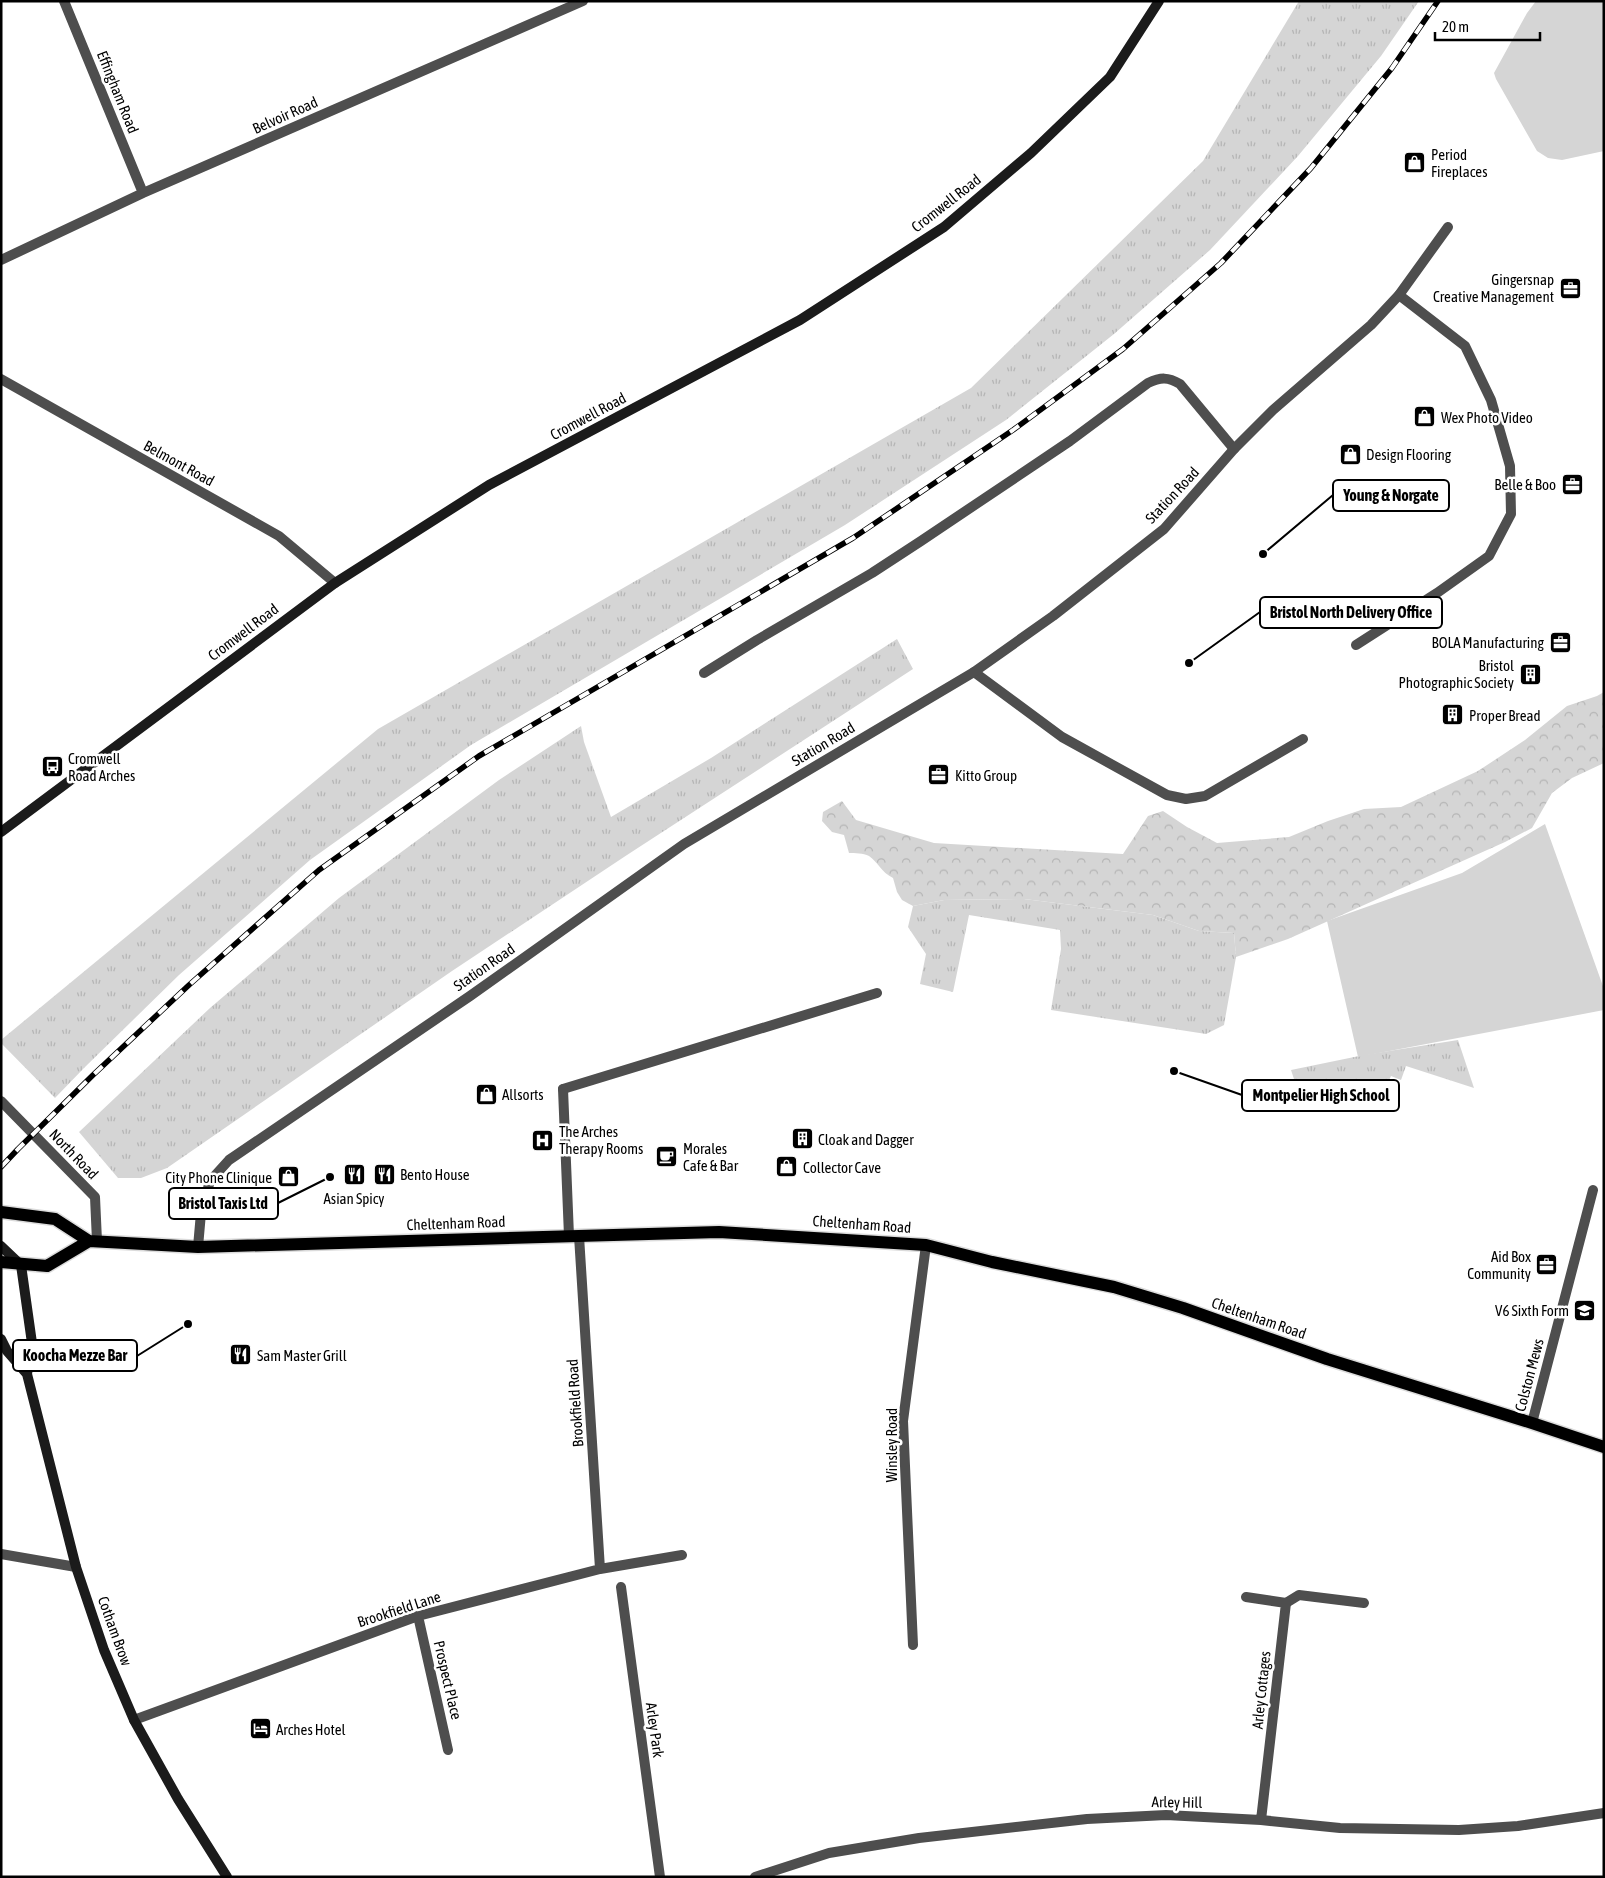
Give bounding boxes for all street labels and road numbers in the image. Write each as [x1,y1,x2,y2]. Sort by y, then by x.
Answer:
street label: Effingham Road [94,48,142,136]
street label: Belvoir Road [250,93,320,137]
street label: Cromwell Road [908,171,984,235]
street label: Cromwell Road [547,389,629,443]
street label: Belmont Road [141,437,217,489]
street label: Station Road [1142,463,1202,527]
street label: Cromwell Road [205,600,281,664]
street label: Station Road [788,719,858,769]
street label: Station Road [450,940,518,994]
street label: North Road [46,1126,102,1182]
street label: Cheltenham Road [812,1212,912,1236]
street label: Cheltenham Road [406,1213,506,1233]
street label: Cheltenham Road [1210,1294,1308,1342]
street label: Colston Mews [1511,1337,1547,1413]
street label: Brookfield Road [563,1358,587,1448]
street label: Winsley Road [883,1408,900,1482]
street label: Brookfield Lane [355,1587,443,1630]
street label: Cotham Brow [95,1594,135,1668]
street label: Prospect Place [431,1639,465,1721]
street label: Arley Cottages [1248,1650,1274,1730]
street label: Arley Park [643,1701,667,1759]
street label: Arley Hill [1152,1793,1202,1811]

